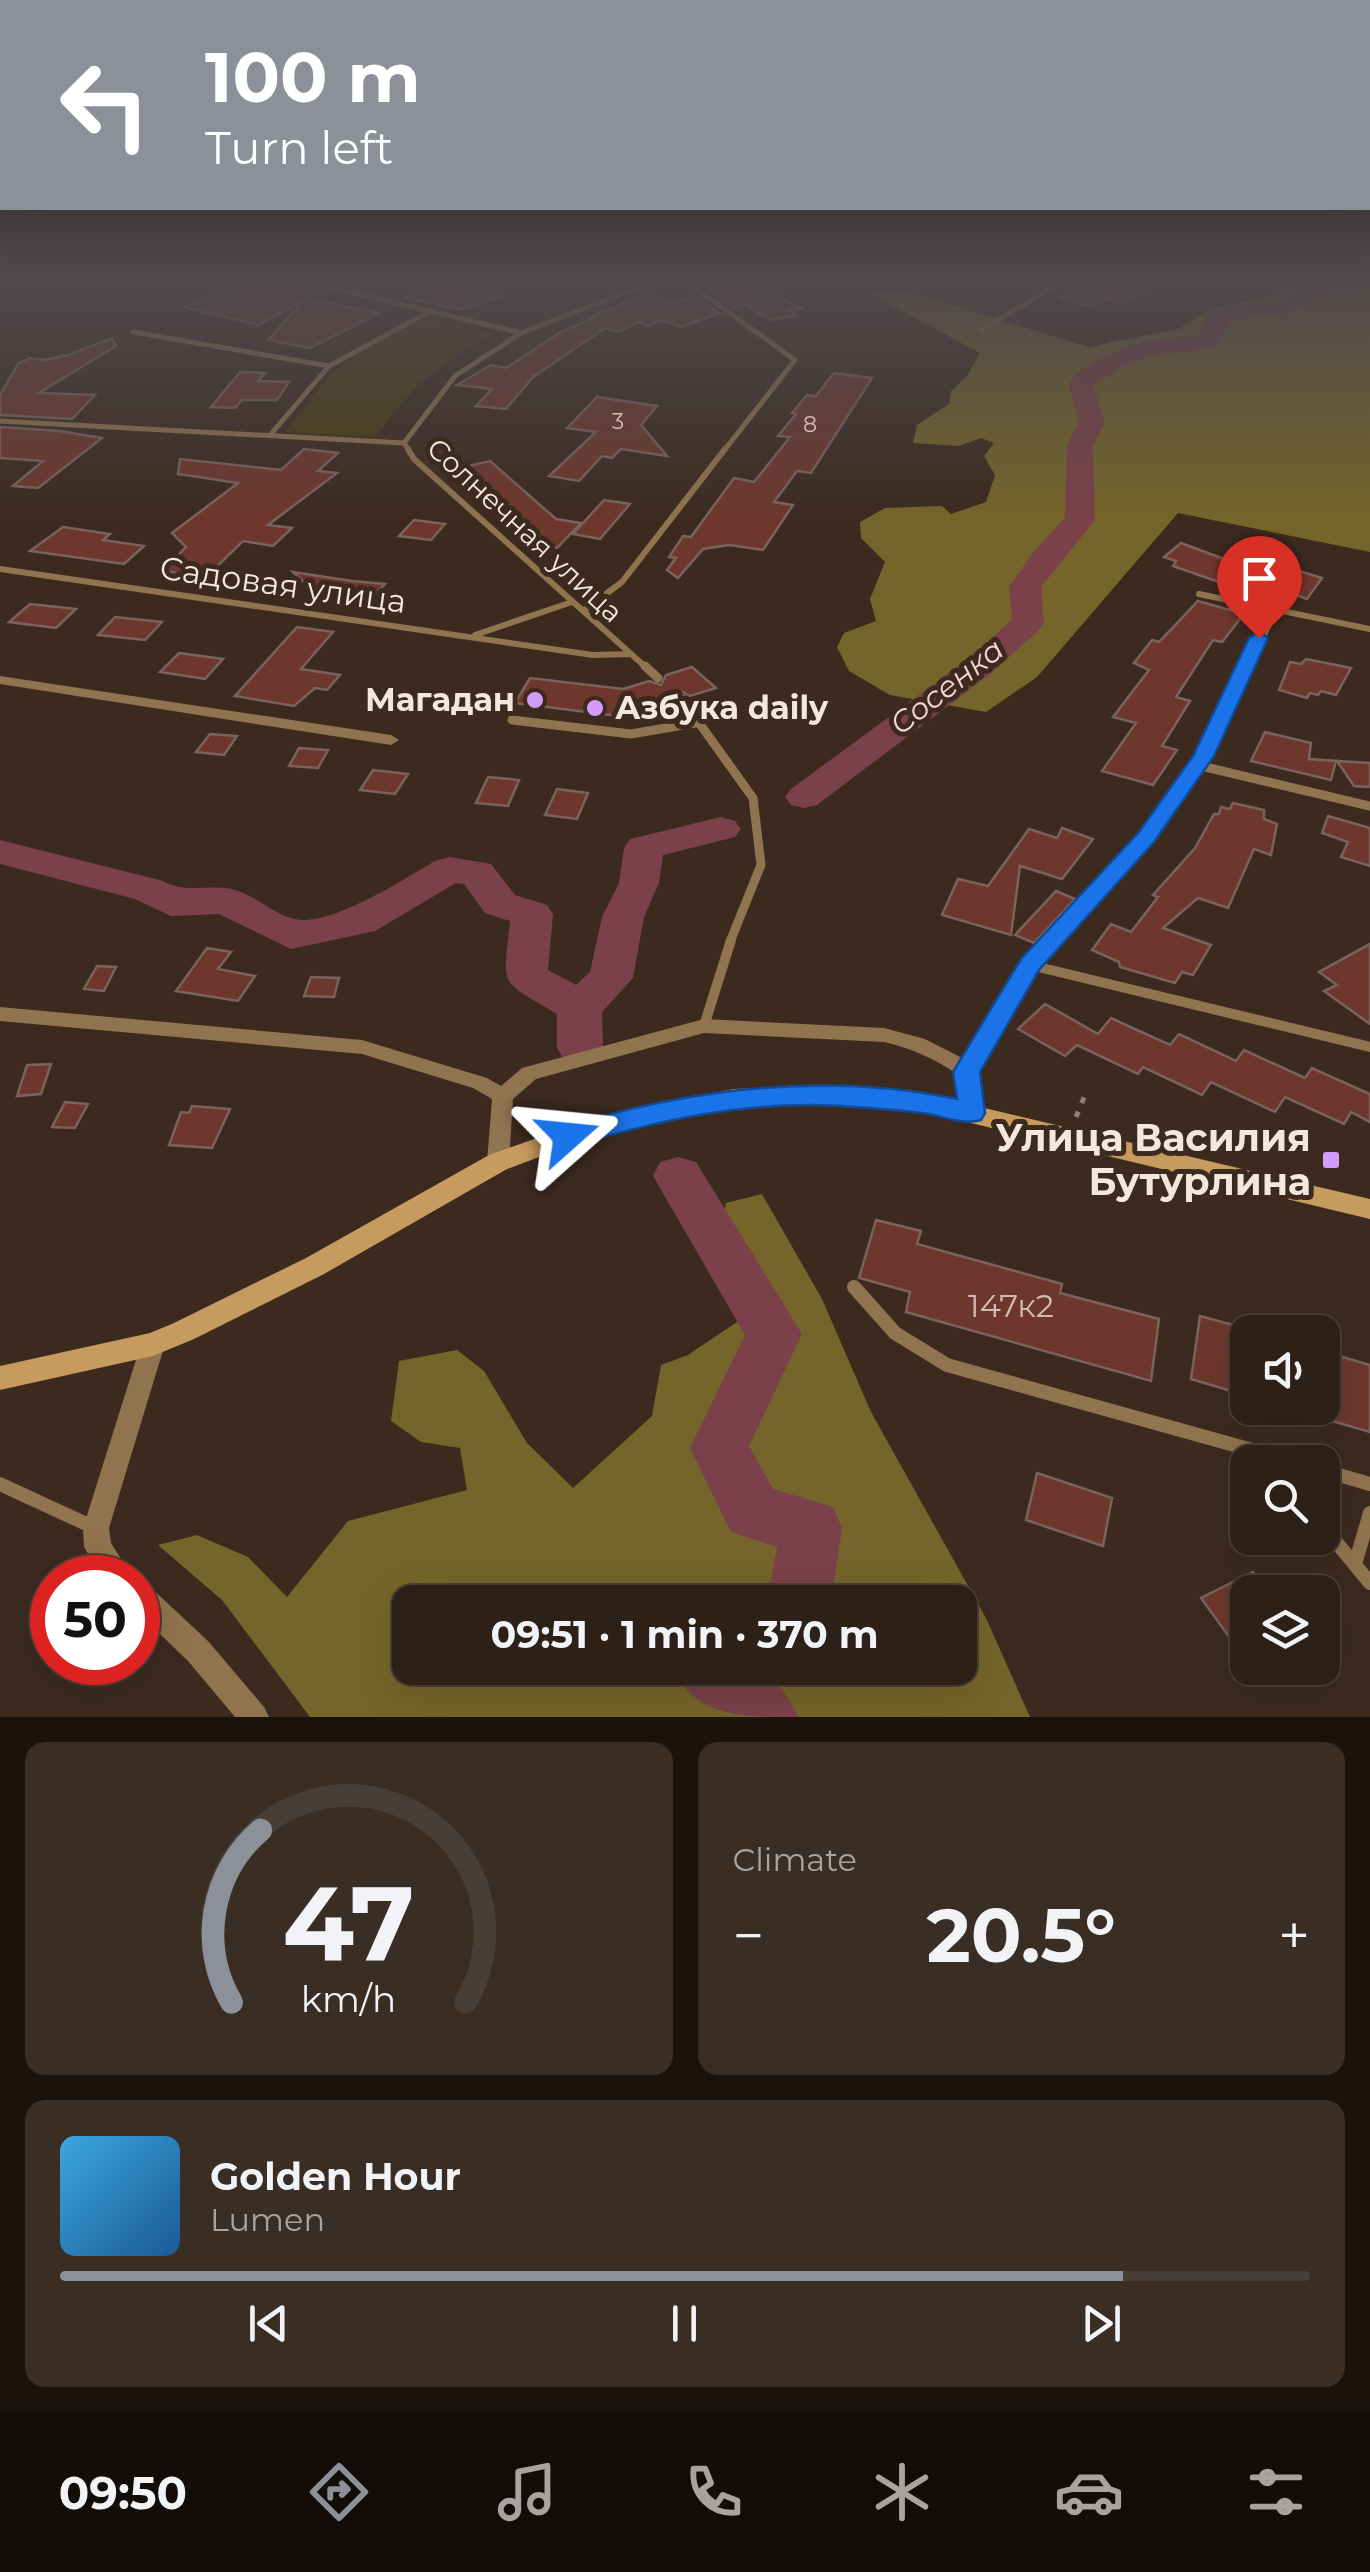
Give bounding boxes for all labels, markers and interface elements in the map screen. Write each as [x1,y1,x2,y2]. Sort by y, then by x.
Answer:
text: 100 m [205,34,421,120]
icon: left [40,40,170,170]
text: Turn left [205,120,393,175]
house number: 3 [612,408,624,435]
house number: 8 [803,411,817,438]
street label: Солнечная улица [420,431,630,629]
pin [1217,536,1302,639]
street label: Садовая улица [157,548,409,621]
icon: arrive [1232,551,1287,606]
water label: Сосенка [882,631,1011,742]
place label: Магадан [365,680,515,719]
place label: Азбука daily [615,688,829,727]
marker: Магадан [524,689,546,711]
marker: Азбука daily [584,697,606,719]
position arrow [516,1084,620,1188]
place label: Улица Василия Бутурлина [995,1114,1311,1205]
marker: Улица Василия Бутурлина [1320,1149,1342,1171]
house number: 147к2 [968,1286,1054,1325]
map controls [1230,1315,1340,1685]
button: sound [1230,1315,1340,1425]
button: search [1230,1445,1340,1555]
speed limit sign: 50 [30,1555,160,1685]
button: layers [1230,1575,1340,1685]
text: 09:51 · 1 min · 370 m [490,1611,879,1658]
text: Climate [733,1840,857,1879]
text: 47 [283,1859,415,1986]
text: 20.5° [927,1889,1116,1981]
text: − [733,1902,764,1969]
text: + [1278,1902,1310,1969]
text: km/h [301,1977,396,2021]
text: Golden Hour [210,2153,461,2200]
text: Lumen [210,2200,325,2239]
icon: previous [241,2296,296,2351]
icon: pause [657,2296,712,2351]
icon: next [1074,2296,1129,2351]
icon: directions [304,2457,374,2527]
icon: music [492,2457,562,2527]
icon: phone [679,2457,749,2527]
icon: climate [867,2457,937,2527]
icon: car [1054,2457,1124,2527]
icon: filters [1241,2457,1311,2527]
text: 09:50 [59,2465,187,2520]

